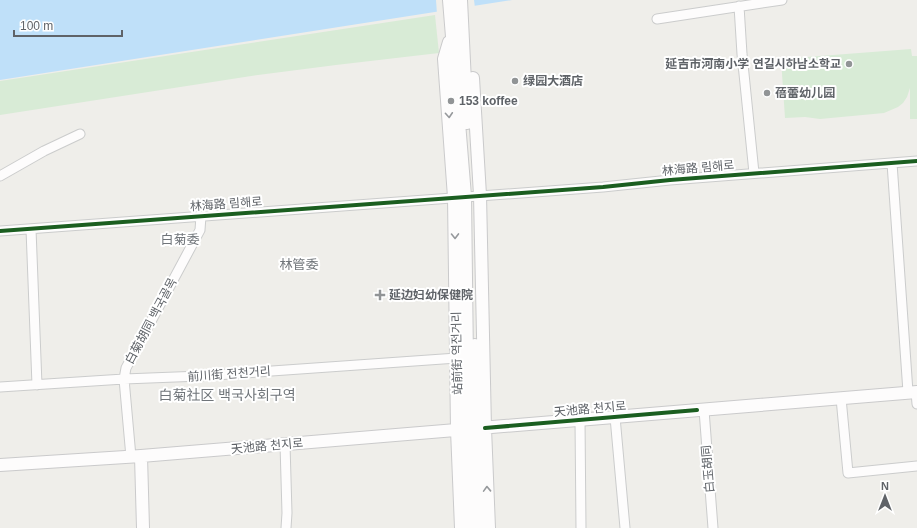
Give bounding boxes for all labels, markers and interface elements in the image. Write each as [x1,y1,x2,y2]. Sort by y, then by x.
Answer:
scale bar [14,12,122,38]
text: 100 m [20,19,53,33]
place label: 延吉市河南小学 연길시하남소학교 [665,57,841,71]
marker: 延吉市河南小学 연길시하남소학교 [844,59,854,69]
place label: 绿园大酒店 [523,74,583,88]
marker: 绿园大酒店 [510,76,520,86]
place label: 蓓蕾幼儿园 [775,86,835,100]
marker: 蓓蕾幼儿园 [762,88,772,98]
place label: 153 koffee [459,94,518,108]
marker: 153 koffee [446,96,456,106]
one-way arrow [444,112,453,118]
street label: 林海路 림해로 [661,158,735,178]
street label: 林海路 림해로 [189,194,263,214]
district label: 白菊委 [160,232,200,247]
one-way arrow [451,233,459,239]
district label: 林管委 [279,257,319,272]
street label: 白菊胡同 백국골목 [122,276,180,366]
place label: 延边妇幼保健院 [389,288,473,302]
marker: 延边妇幼保健院 [374,289,386,301]
street label: 站前街 역전거리 [449,311,465,395]
street label: 前川街 전천거리 [187,364,271,384]
district label: 白菊社区 백국사회구역 [158,387,296,403]
street label: 天池路 천지로 [553,399,627,419]
street label: 天池路 천지로 [230,436,304,456]
street label: 白玉胡同 [699,444,717,494]
north arrow [865,476,905,516]
text: N [881,480,889,492]
one-way arrow [483,486,492,492]

